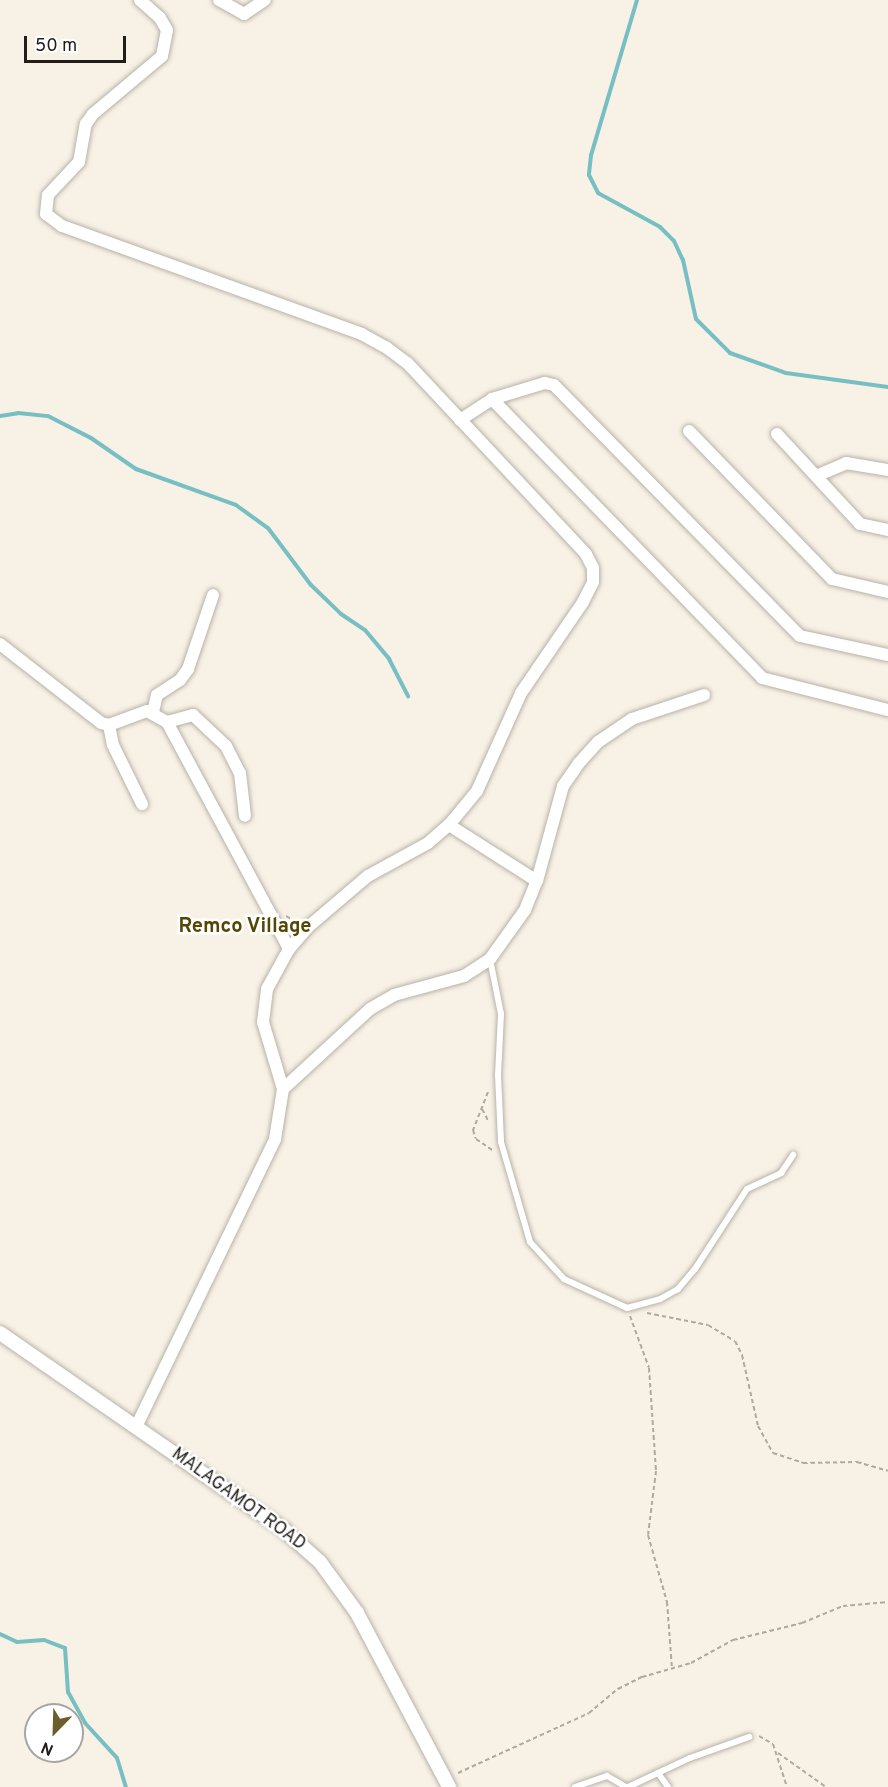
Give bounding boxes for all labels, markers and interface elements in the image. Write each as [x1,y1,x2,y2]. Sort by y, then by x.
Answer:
scale bar [27,24,129,62]
text: 50 m [35,35,77,58]
district label: Remco Village [178,915,312,939]
street label: MALAGAMOT ROAD [166,1444,310,1556]
north arrow [24,1703,84,1763]
text: N [39,1736,57,1759]

